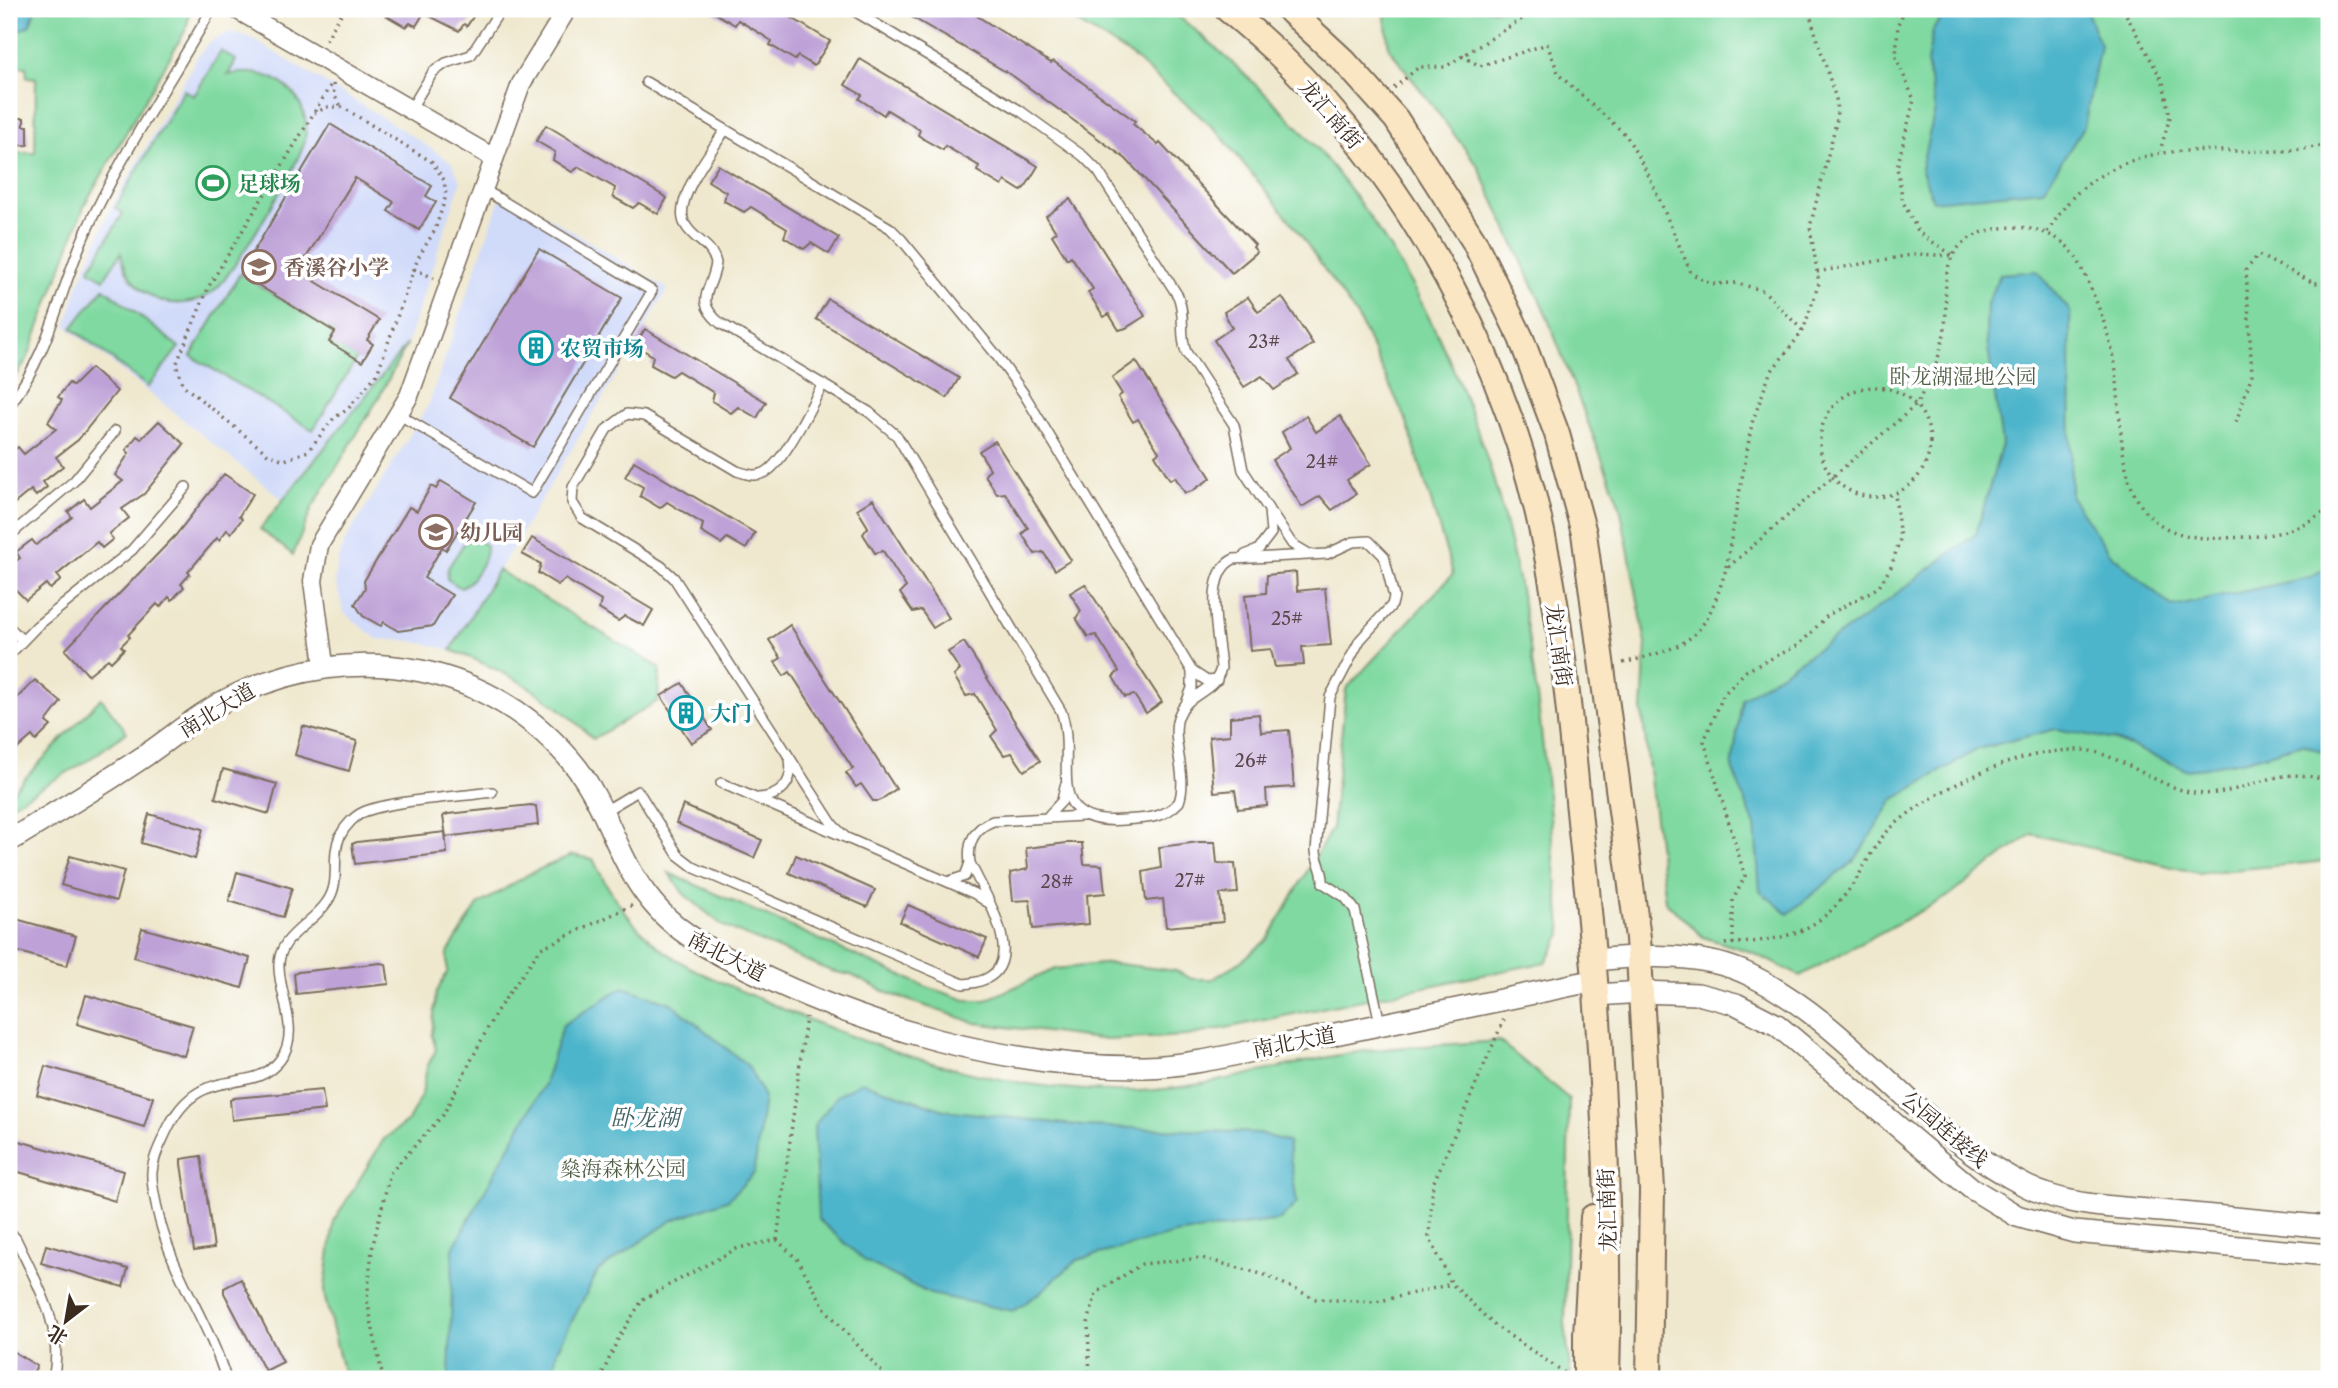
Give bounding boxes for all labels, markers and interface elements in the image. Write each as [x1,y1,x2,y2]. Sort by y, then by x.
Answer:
street label: 龙汇南街 [1294,74,1368,154]
sports icon: 足球场 [194,164,232,202]
place label: 足球场 [238,171,301,196]
school or university icon: 香溪谷小学 [240,248,278,286]
place label: 香溪谷小学 [284,255,389,280]
building icon: 农贸市场 [517,329,555,367]
house number: 23# [1248,331,1280,353]
place label: 农贸市场 [560,336,644,361]
park label: 卧龙湖湿地公园 [1890,364,2037,389]
house number: 24# [1306,451,1338,473]
school or university icon: 幼儿园 [417,513,455,551]
place label: 幼儿园 [460,520,523,545]
street label: 龙汇南街 [1541,602,1577,688]
house number: 25# [1271,608,1303,630]
street label: 南北大道 [175,678,259,742]
building icon: 大门 [667,694,705,732]
place label: 大门 [710,701,752,726]
house number: 26# [1235,750,1267,772]
house number: 27# [1174,870,1206,892]
house number: 28# [1040,871,1074,893]
street label: 南北大道 [684,926,770,986]
street label: 南北大道 [1250,1022,1338,1062]
street label: 公园连接线 [1897,1086,1993,1172]
water label: 卧龙湖 [611,1104,684,1132]
park label: 燊海森林公园 [560,1156,686,1181]
street label: 龙汇南街 [1593,1168,1621,1252]
north arrow [32,1286,102,1356]
text: 北 [43,1320,72,1350]

